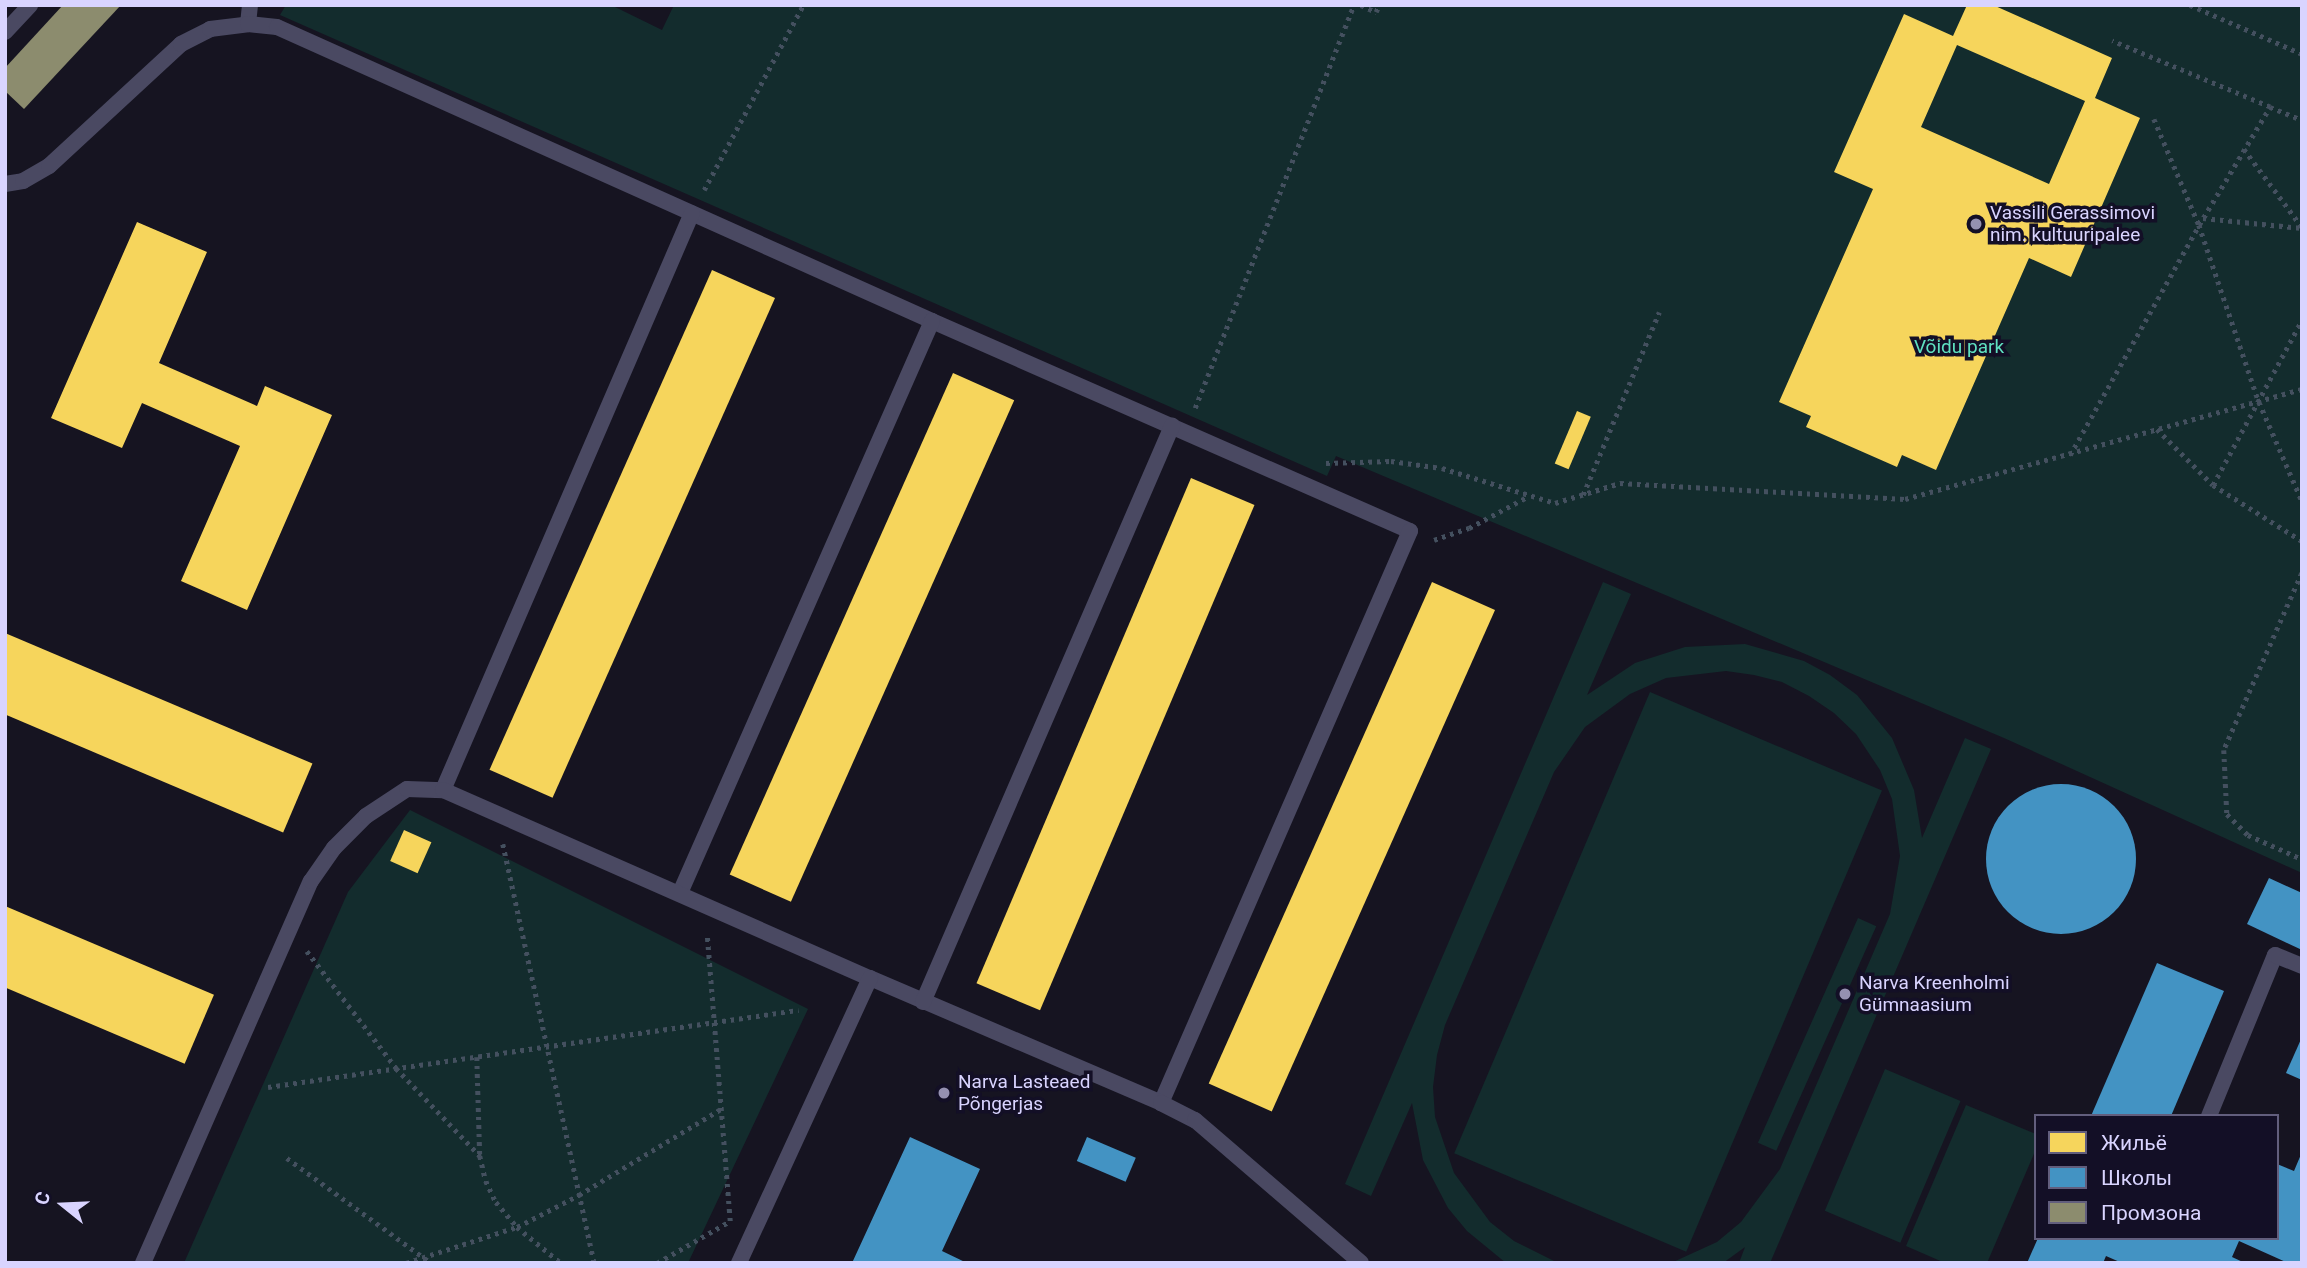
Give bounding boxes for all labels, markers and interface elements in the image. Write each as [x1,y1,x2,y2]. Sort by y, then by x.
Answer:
place label: Vassili Gerassimovi nim. kultuuripalee [1990,202,2155,246]
marker: Vassili Gerassimovi nim. kultuuripalee [1968,216,1984,232]
park label: Võidu park [1914,336,2004,358]
place label: Narva Kreenholmi Gümnaasium [1859,972,2010,1016]
marker: Narva Kreenholmi Gümnaasium [1837,986,1853,1002]
place label: Narva Lasteaed Põngerjas [958,1071,1090,1115]
marker: Narva Lasteaed Põngerjas [936,1085,952,1101]
legend [2034,1114,2279,1240]
text: Жильё [2101,1131,2167,1155]
text: Школы [2101,1166,2172,1190]
north arrow [28,1170,98,1240]
text: С [30,1189,55,1208]
text: Промзона [2101,1201,2202,1225]

